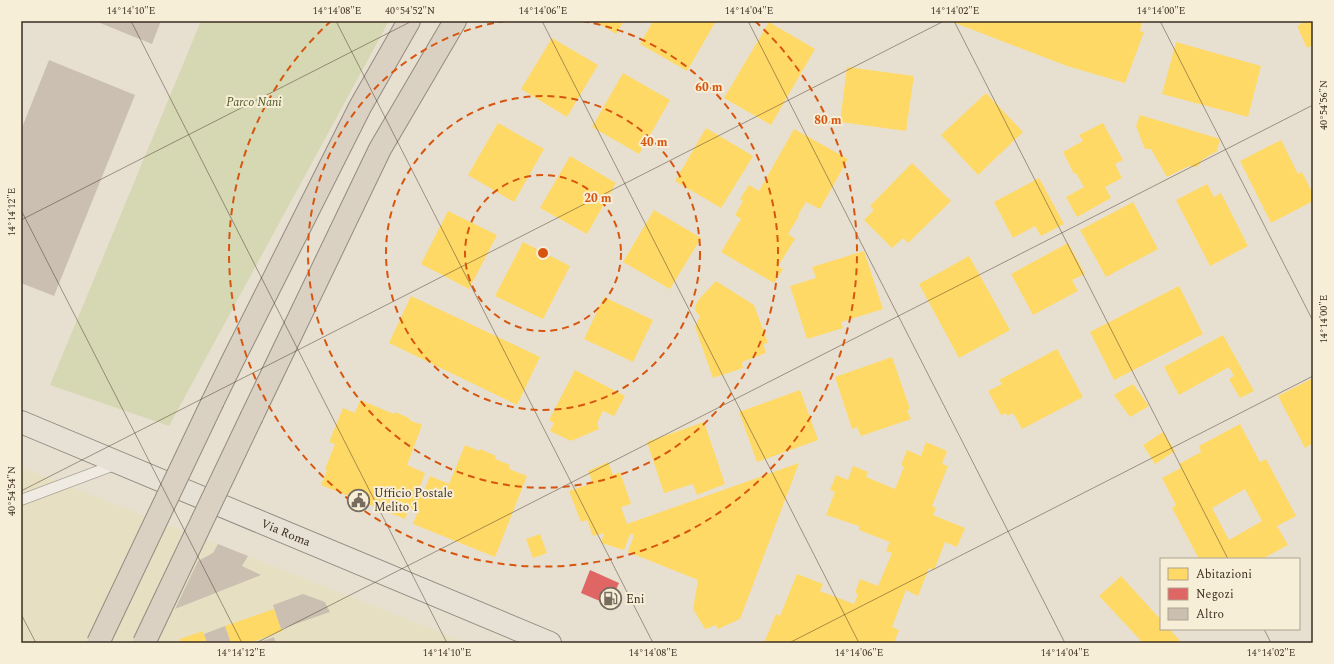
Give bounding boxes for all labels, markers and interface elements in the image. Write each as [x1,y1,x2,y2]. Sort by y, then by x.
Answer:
text: 14°14'10"E [107,3,155,19]
text: 14°14'08"E [313,3,361,19]
text: 40°54'52"N [385,3,435,19]
text: 14°14'06"E [519,3,567,19]
text: 14°14'04"E [725,3,773,19]
text: 14°14'02"E [931,3,979,19]
text: 14°14'00"E [1137,3,1185,19]
text: 60 m [695,78,723,97]
text: 40°54'56"N [1316,80,1332,130]
park label: Parco Nani [226,93,282,112]
text: 80 m [814,111,842,130]
text: 40 m [640,133,668,152]
text: 14°14'12"E [4,188,20,236]
text: 20 m [584,189,612,208]
centre of rings [536,246,550,260]
text: 14°14'00"E [1316,295,1332,343]
text: 40°54'54"N [4,466,20,516]
place label: Ufficio Postale Melito 1 [374,484,453,517]
public building icon: Ufficio Postale Melito 1 [345,487,371,513]
street label: Via Roma [258,514,313,552]
legend [1160,558,1300,630]
text: Abitazioni [1196,565,1252,584]
text: Negozi [1196,585,1234,604]
fuel station icon: Eni [597,586,623,612]
place label: Eni [626,590,645,609]
text: Altro [1196,605,1224,624]
text: 14°14'12"E [217,645,265,661]
text: 14°14'10"E [423,645,471,661]
text: 14°14'08"E [629,645,677,661]
text: 14°14'06"E [835,645,883,661]
text: 14°14'04"E [1041,645,1089,661]
text: 14°14'02"E [1247,645,1295,661]

